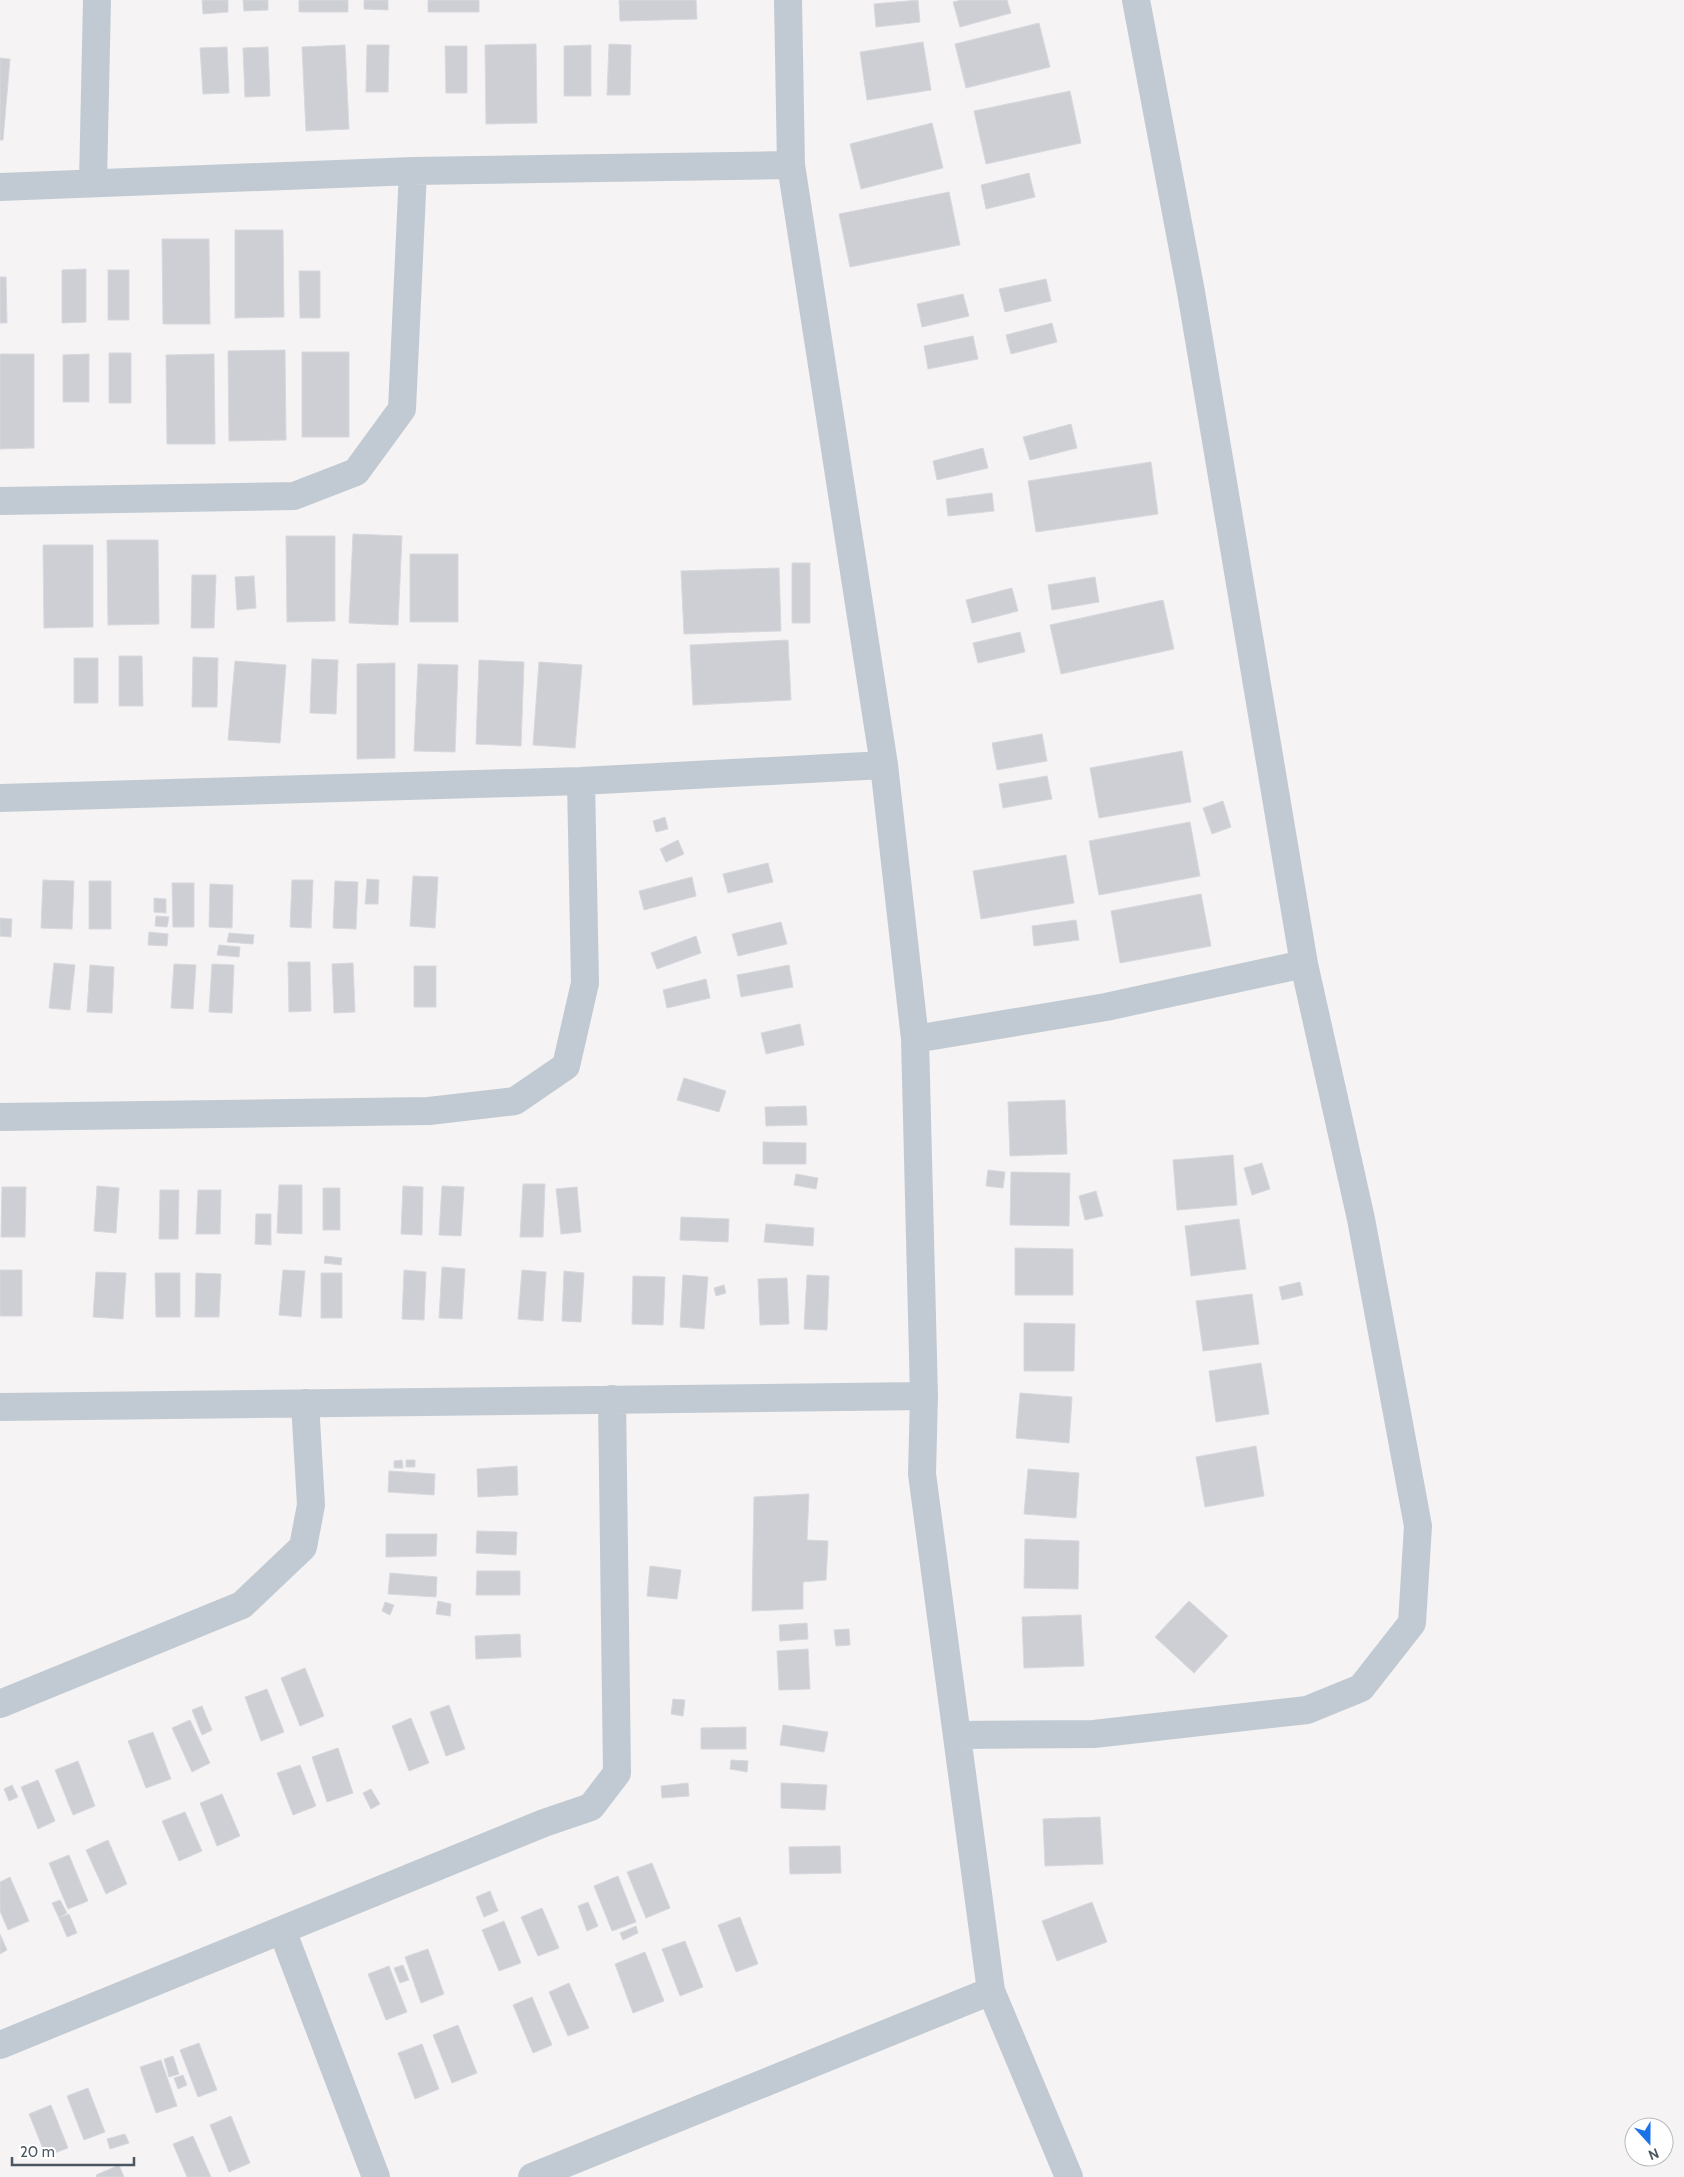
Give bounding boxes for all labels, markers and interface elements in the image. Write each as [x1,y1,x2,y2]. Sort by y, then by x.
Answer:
north arrow [1624,2117,1674,2167]
scale bar [12,2134,135,2166]
text: 20 m [20,2143,55,2161]
text: N [1646,2144,1662,2164]

